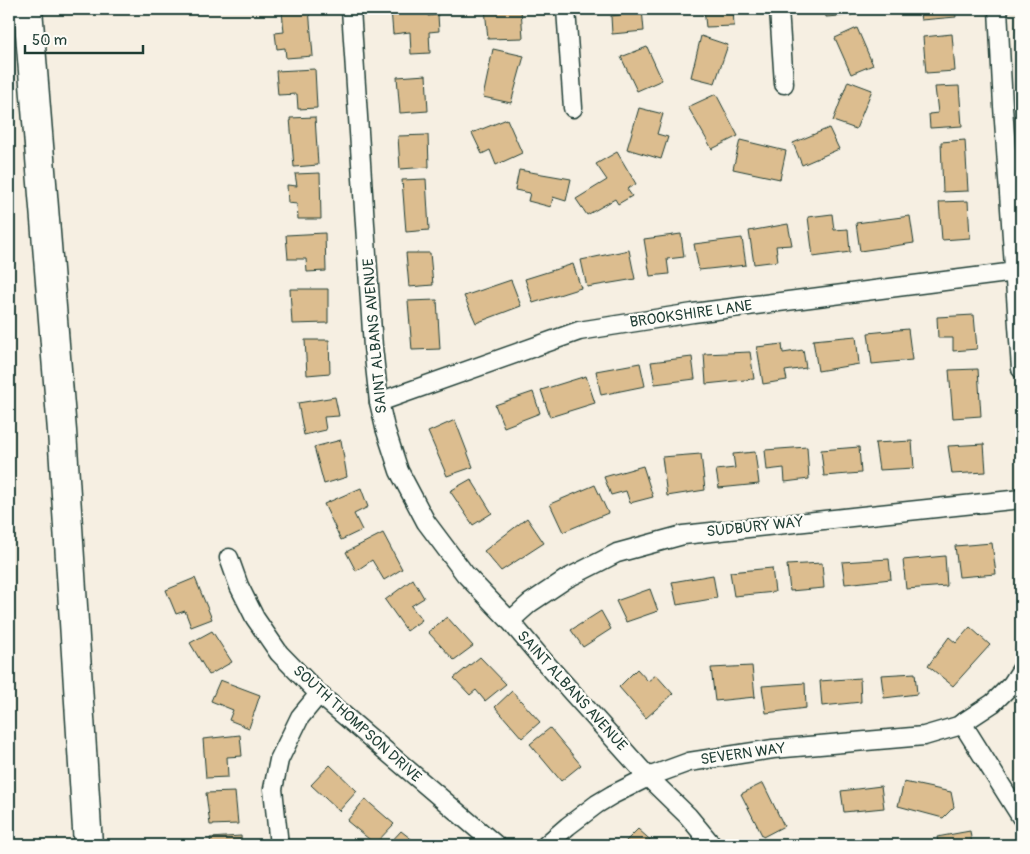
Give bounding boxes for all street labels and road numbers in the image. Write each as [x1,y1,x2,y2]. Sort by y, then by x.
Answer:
street label: SAINT ALBANS AVENUE [359,257,391,414]
street label: BROOKSHIRE LANE [628,296,754,332]
street label: SUDBURY WAY [706,512,805,542]
street label: SAINT ALBANS AVENUE [513,627,631,755]
street label: SOUTH THOMPSON DRIVE [289,661,425,787]
street label: SEVERN WAY [699,739,787,769]

